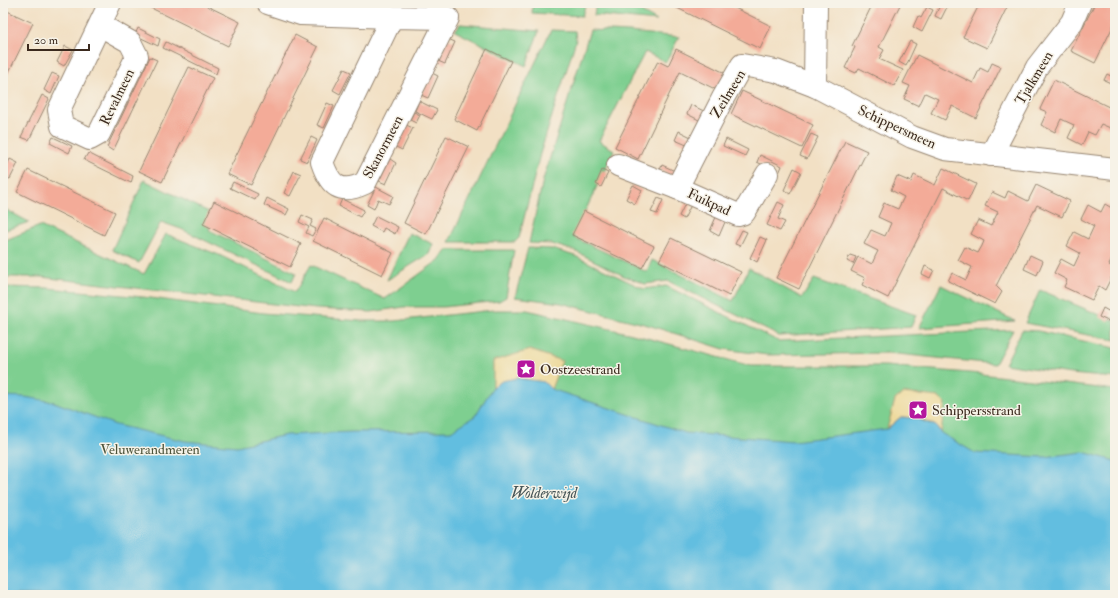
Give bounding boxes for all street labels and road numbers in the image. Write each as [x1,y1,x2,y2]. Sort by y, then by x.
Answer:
street label: Tjalkmeen [1011,48,1057,108]
street label: Revalmeen [96,66,138,128]
street label: Zeilmeen [707,67,749,121]
street label: Schippersmeen [855,102,939,153]
street label: Skanormeen [359,113,407,181]
street label: Fuikpad [684,185,733,220]

